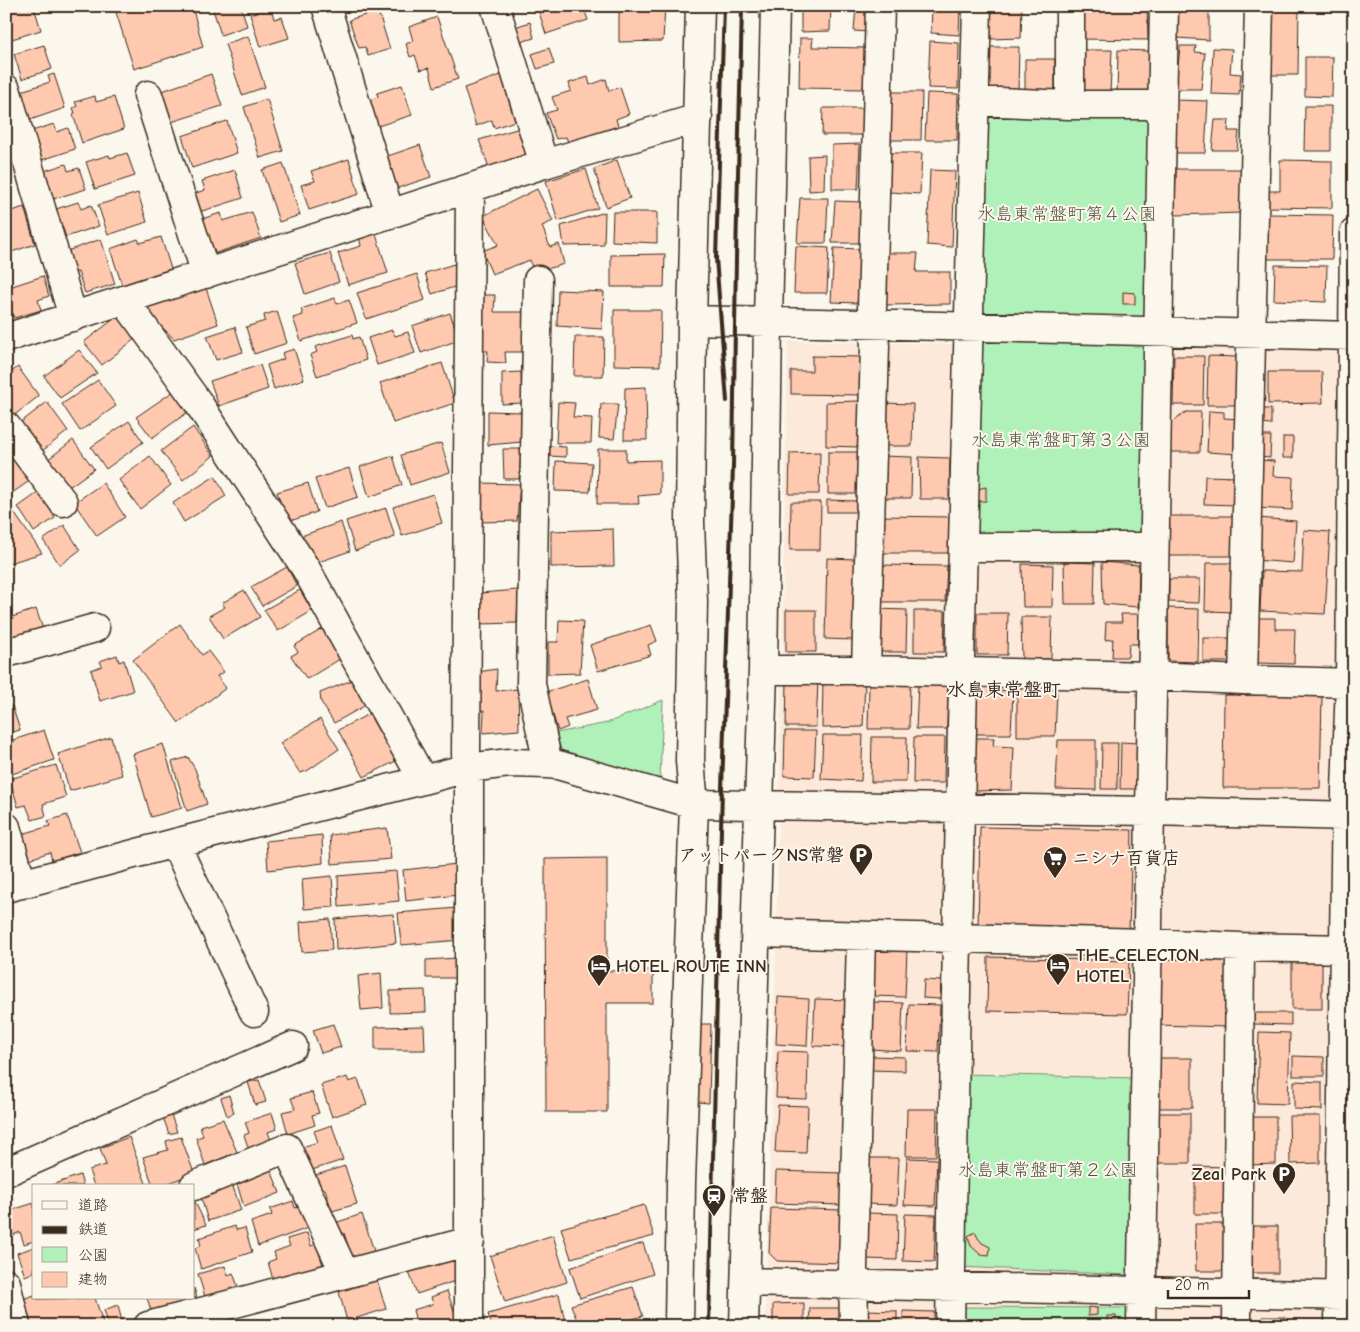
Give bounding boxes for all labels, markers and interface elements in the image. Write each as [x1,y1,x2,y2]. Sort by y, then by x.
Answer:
park label: 水島東常盤町第４公園 [977,204,1157,225]
park label: 水島東常盤町第３公園 [971,430,1151,451]
district label: 水島東常盤町 [947,679,1061,701]
parking icon: アットパークNS常磐 [848,842,874,876]
place label: アットパークNS常磐 [678,845,844,866]
supermarket icon: ニシナ百貨店 [1042,845,1068,879]
place label: ニシナ百貨店 [1072,848,1180,869]
place label: THE CELECTON HOTEL [1076,945,1199,987]
hotel icon: THE CELECTON HOTEL [1045,952,1071,986]
hotel icon: HOTEL ROUTE INN [586,953,612,987]
place label: HOTEL ROUTE INN [616,956,767,977]
park label: 水島東常盤町第２公園 [958,1160,1138,1181]
parking icon: Zeal Park [1271,1161,1297,1195]
place label: Zeal Park [1192,1164,1266,1185]
station icon: 常盤 [701,1183,727,1217]
legend [32,1184,195,1300]
place label: 常盤 [732,1186,768,1207]
text: 道路 [78,1196,108,1214]
text: 鉄道 [78,1220,108,1238]
text: 公園 [78,1246,108,1264]
scale bar [1168,1267,1249,1299]
text: 建物 [78,1270,108,1288]
text: 20 m [1175,1276,1209,1294]

